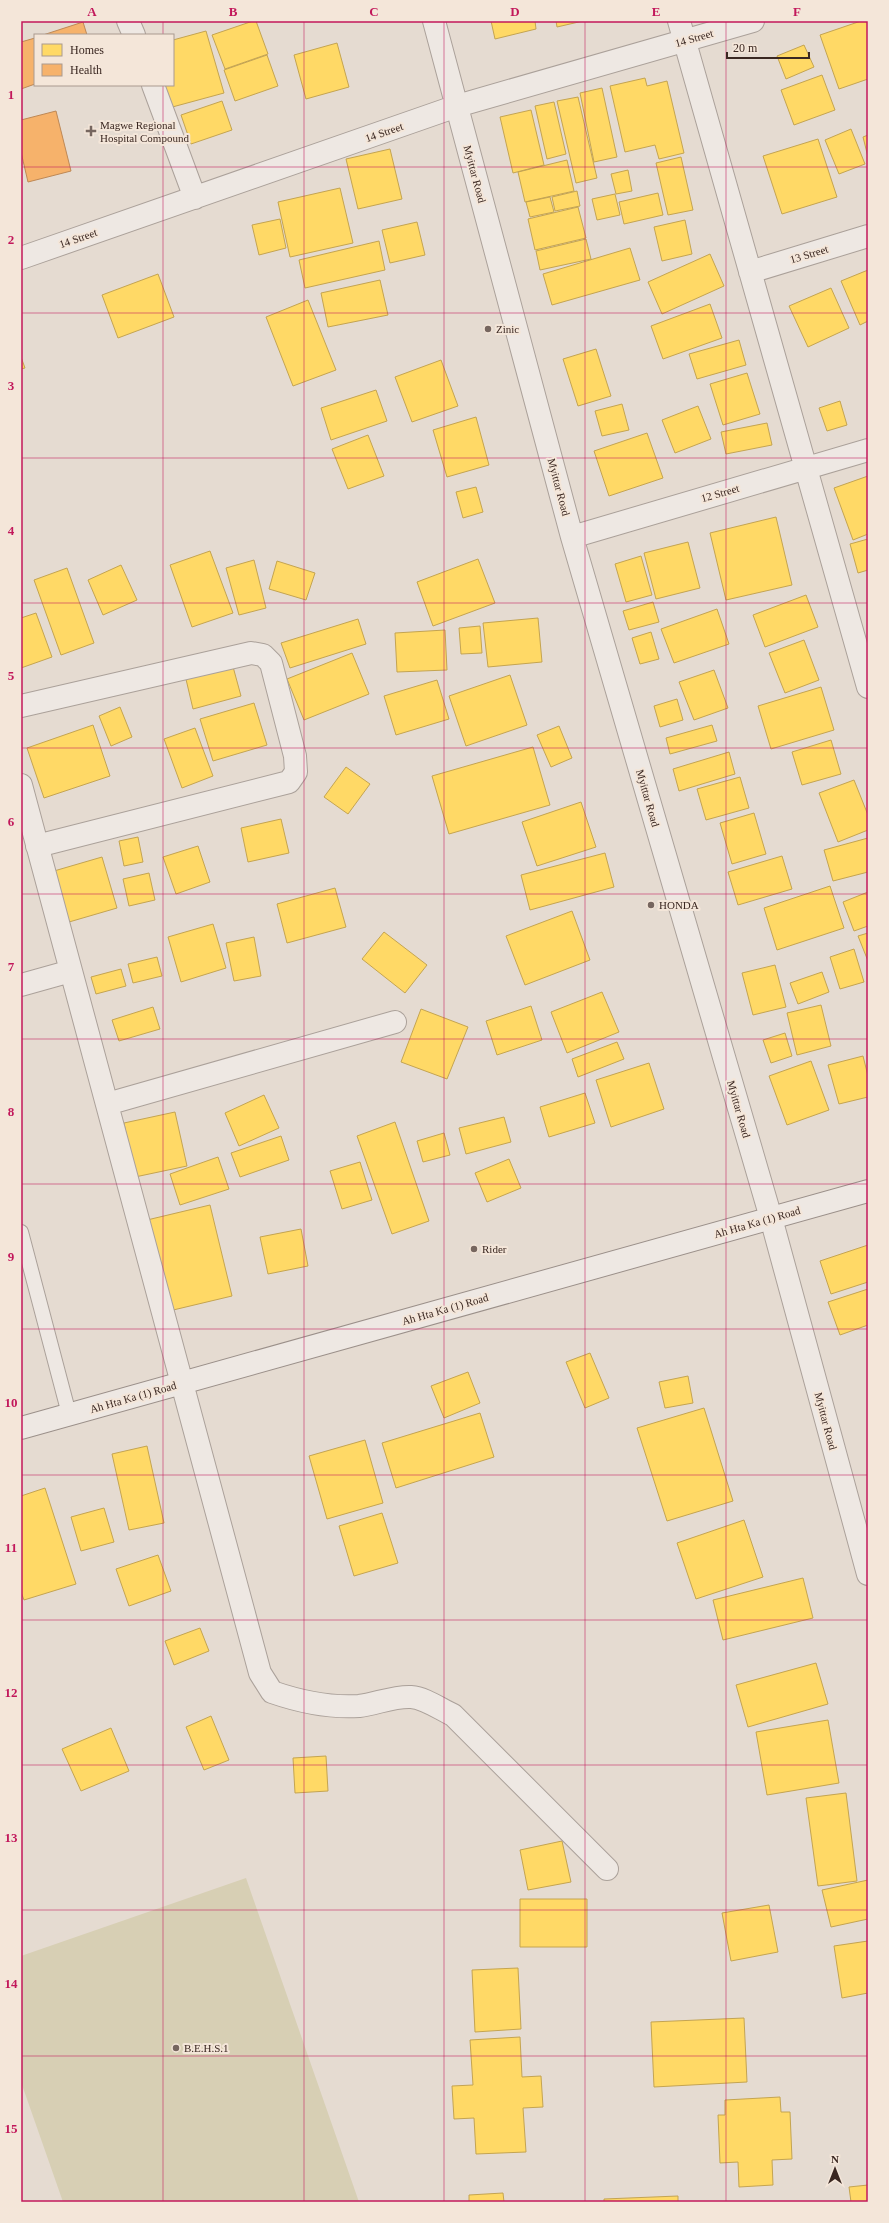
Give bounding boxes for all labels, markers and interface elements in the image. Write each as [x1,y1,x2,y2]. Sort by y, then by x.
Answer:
text: A [87,4,97,19]
text: B [229,4,238,19]
text: C [369,4,379,19]
text: D [510,4,520,19]
text: E [652,4,660,19]
text: F [793,4,801,19]
street label: 14 Street [673,27,715,49]
legend [34,34,174,86]
scale bar [727,34,809,60]
text: 20 m [733,41,758,55]
text: Homes [70,43,104,57]
text: Health [70,63,102,77]
text: 1 [8,87,14,102]
place label: Magwe Regional Hospital Compound [100,119,189,144]
street label: 14 Street [363,120,405,144]
marker: Magwe Regional Hospital Compound [85,125,97,137]
street label: Myittar Road [462,144,489,205]
street label: 14 Street [57,226,99,250]
text: 2 [8,232,14,247]
street label: 13 Street [788,242,830,266]
place label: Zinic [496,323,519,335]
marker: Zinic [483,324,493,334]
text: 3 [8,378,15,393]
street label: Myittar Road [546,457,573,518]
street label: 12 Street [699,482,741,504]
text: 4 [8,523,15,538]
text: 5 [8,668,15,683]
street label: Myittar Road [634,768,662,828]
text: 6 [8,814,15,829]
place label: HONDA [659,899,699,911]
marker: HONDA [646,900,656,910]
text: 7 [8,959,15,974]
street label: Myittar Road [725,1079,753,1139]
text: 8 [8,1104,15,1119]
street label: Ah Hta Ka (1) Road [712,1204,802,1241]
place label: Rider [482,1243,507,1255]
marker: Rider [469,1244,479,1254]
text: 9 [8,1249,15,1264]
street label: Ah Hta Ka (1) Road [400,1291,490,1328]
street label: Ah Hta Ka (1) Road [88,1379,178,1416]
street label: Myittar Road [813,1391,840,1452]
text: 10 [5,1395,18,1410]
text: 11 [5,1540,17,1555]
text: 12 [5,1685,18,1700]
text: 13 [5,1830,18,1845]
text: 14 [5,1976,18,1991]
place label: B.E.H.S.1 [184,2042,229,2054]
marker: B.E.H.S.1 [171,2043,181,2053]
text: 15 [5,2121,18,2136]
north arrow [815,2149,855,2189]
text: N [831,2153,839,2165]

